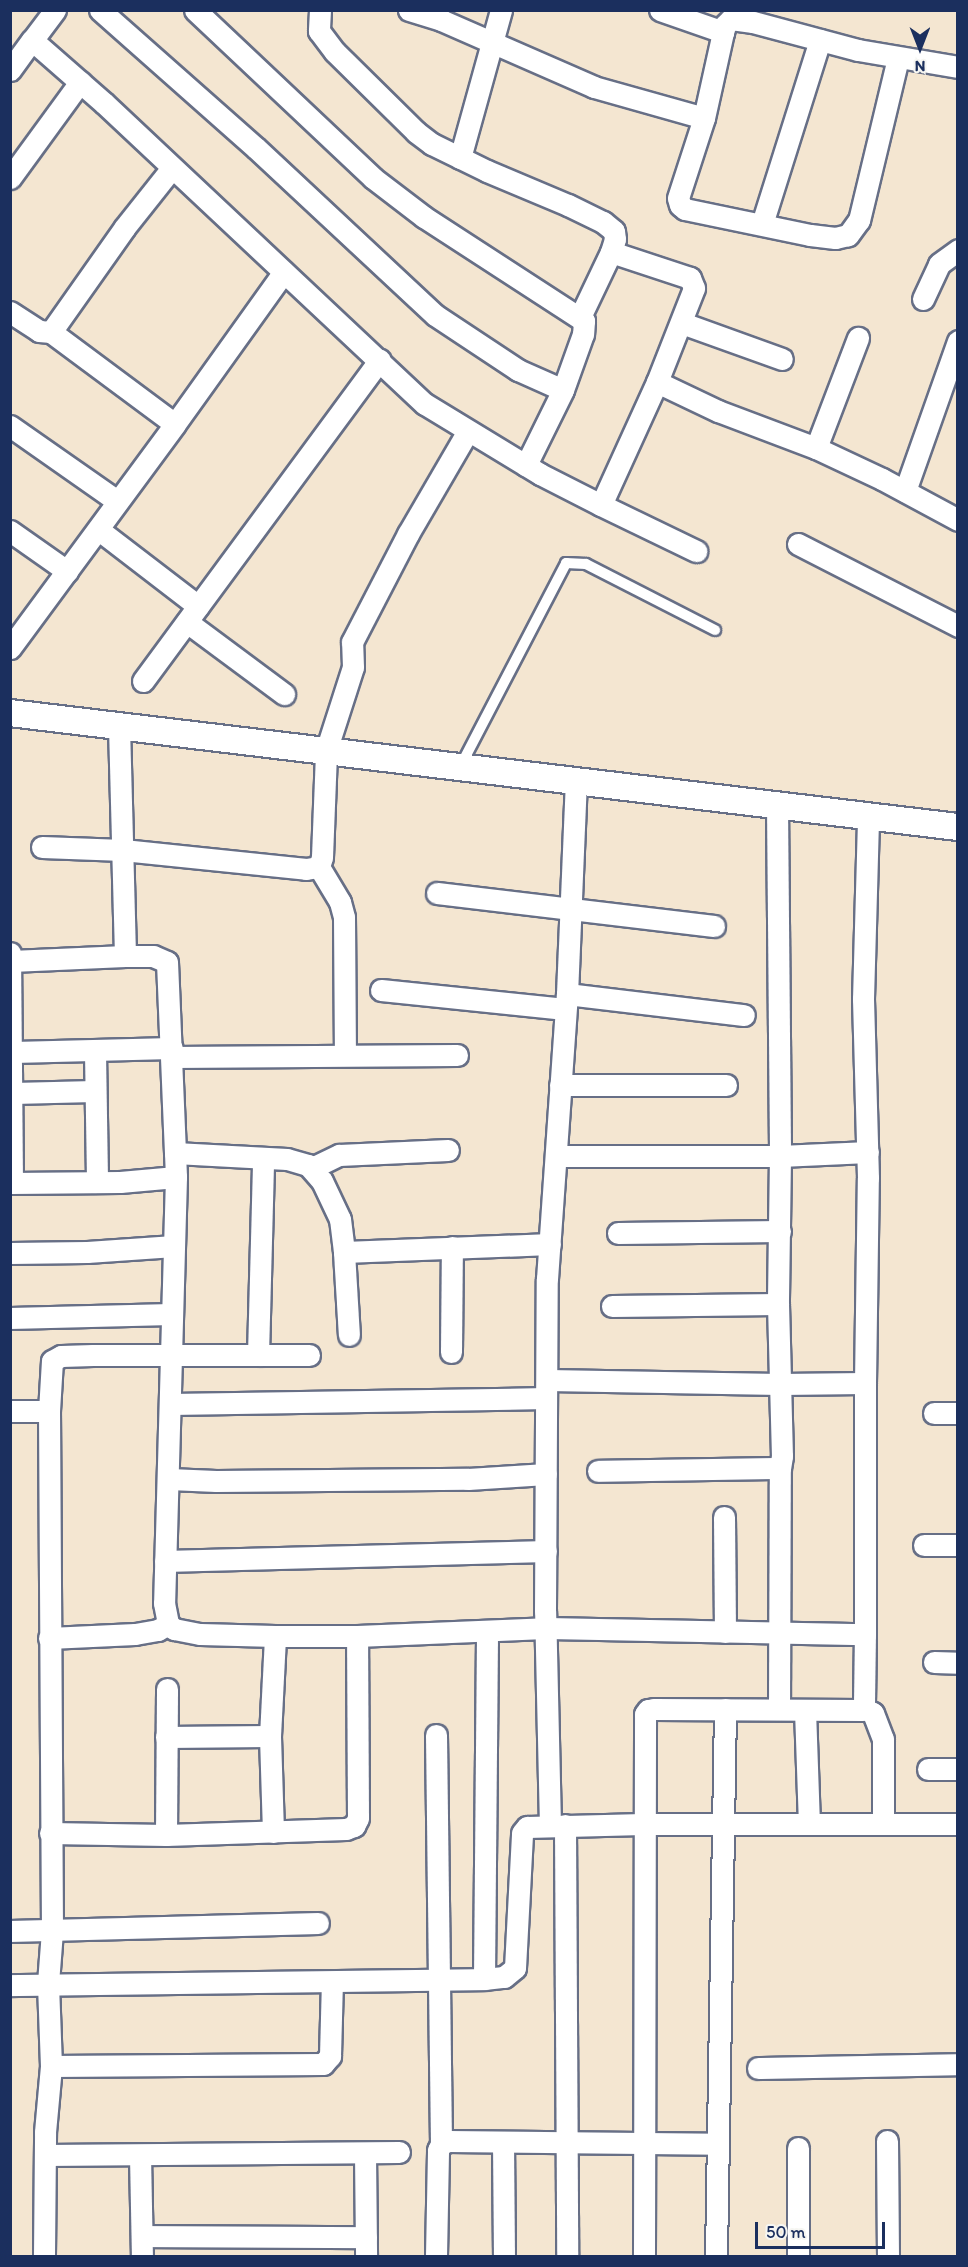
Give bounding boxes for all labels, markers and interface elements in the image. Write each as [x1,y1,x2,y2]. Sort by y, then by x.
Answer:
north arrow [890,18,950,78]
text: N [915,57,925,76]
scale bar [758,2210,888,2248]
text: 50 m [766,2221,806,2243]

